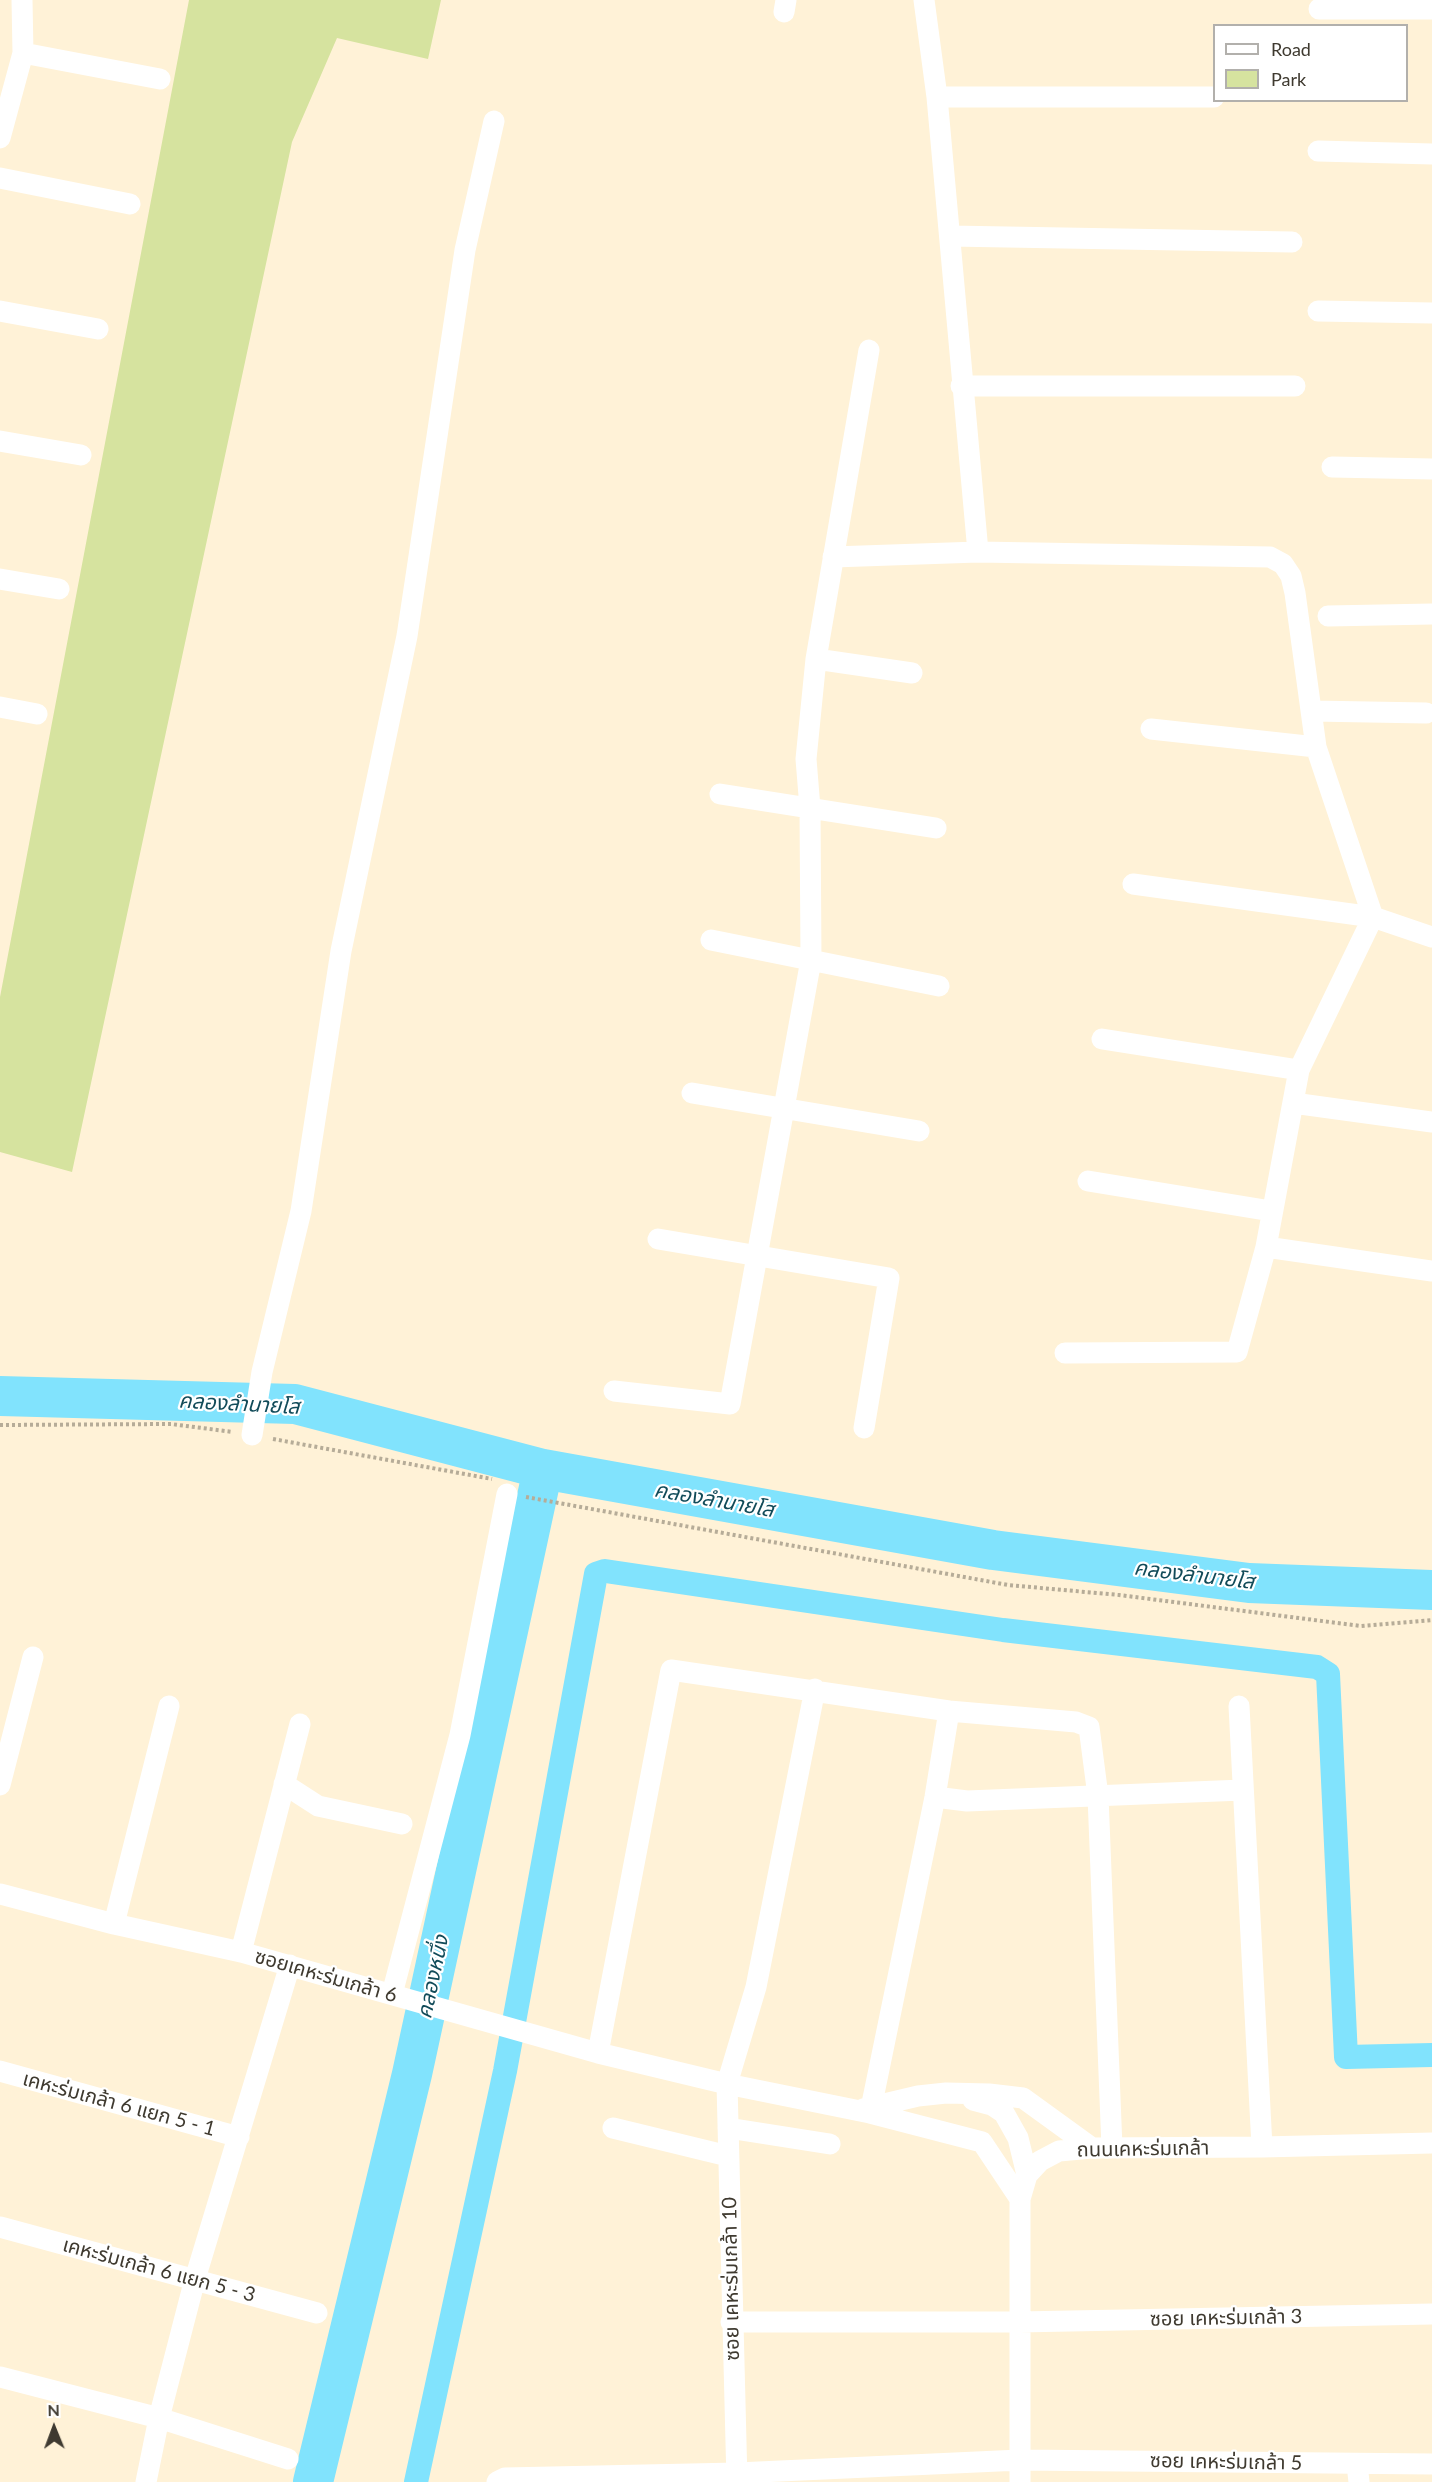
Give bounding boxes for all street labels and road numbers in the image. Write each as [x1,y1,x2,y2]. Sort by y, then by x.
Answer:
street label: ซอยเคหะร่มเกล้า 6 [252,1944,400,2008]
street label: เคหะร่มเกล้า 6 แยก 5 - 1 [20,2067,218,2141]
street label: ถนนเคหะร่มเกล้า [1077,2136,1209,2162]
street label: ซอย เคหะร่มเกล้า 10 [718,2197,744,2361]
street label: เคหะร่มเกล้า 6 แยก 5 - 3 [60,2233,258,2307]
street label: ซอย เคหะร่มเกล้า 3 [1150,2305,1302,2331]
street label: ซอย เคหะร่มเกล้า 5 [1150,2449,1302,2475]

